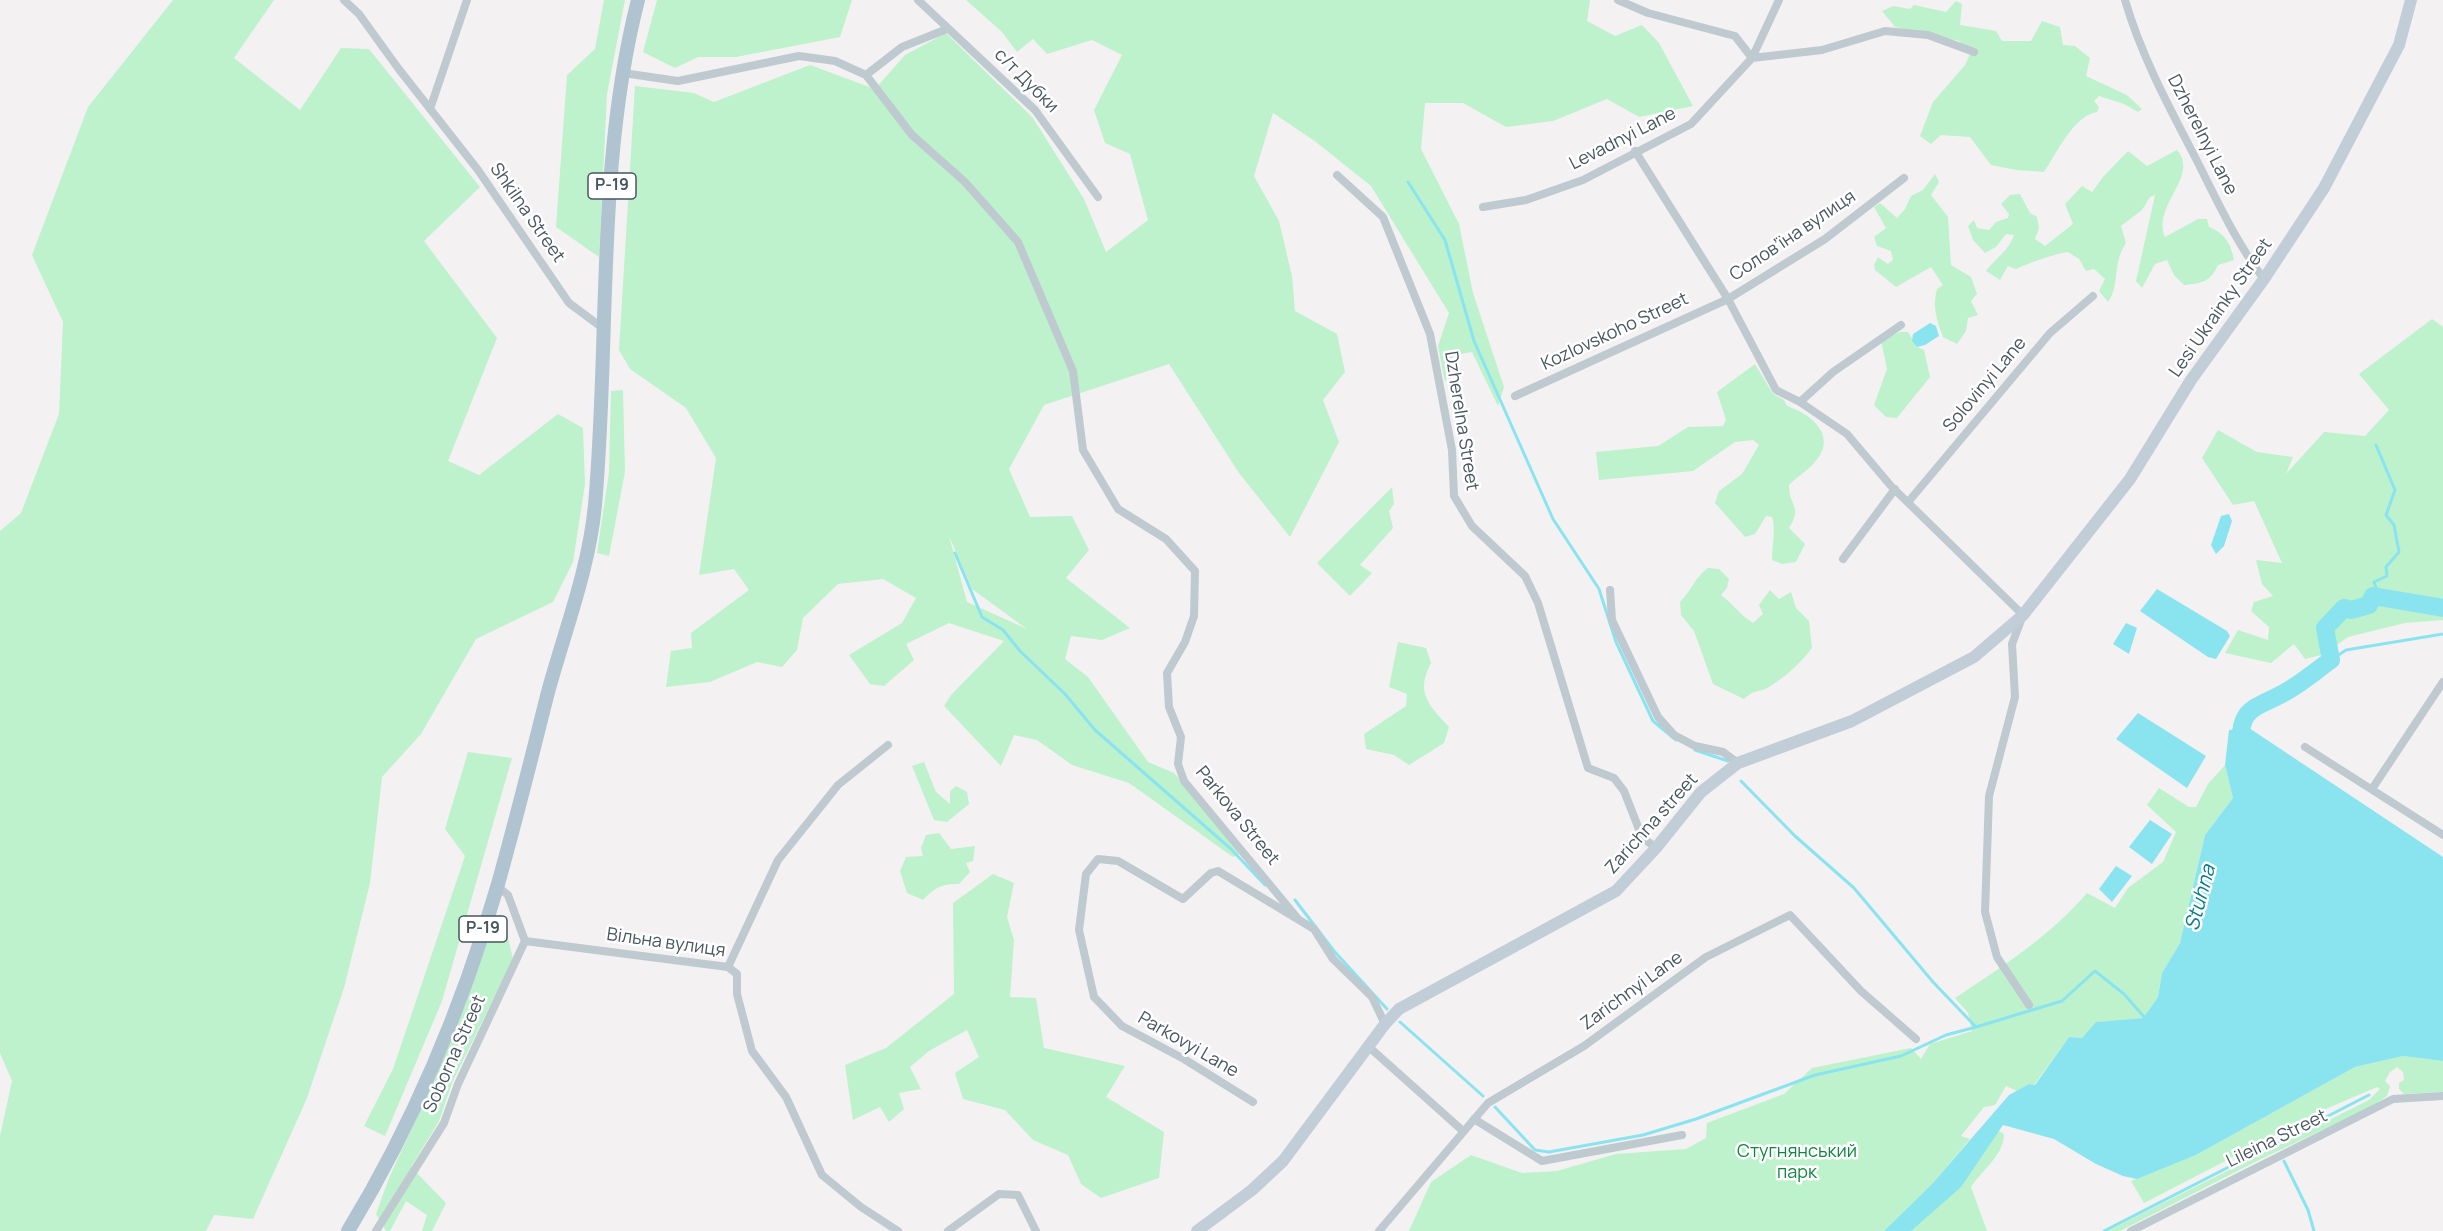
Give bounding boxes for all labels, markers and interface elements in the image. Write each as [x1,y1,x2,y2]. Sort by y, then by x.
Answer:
street label: с/т Дубки [989,44,1063,118]
street label: Dzherelnyi Lane [2162,71,2242,199]
street label: Levadnyi Lane [1566,103,1680,175]
street label: Shkilna Street [485,159,569,267]
road number: Р-19 [588,173,636,199]
street label: Соловʼїна вулиця [1726,186,1860,286]
street label: Lesi Ukrainky Street [2165,234,2277,382]
street label: Kozlovskoho Street [1538,288,1692,376]
street label: Solovinyi Lane [1939,333,2031,437]
street label: Dzherelna Street [1439,350,1483,492]
street label: Parkova Street [1191,762,1283,870]
street label: Zarichna street [1601,769,1703,879]
water label: Stuhna [2181,862,2221,934]
road number: Р-19 [459,916,507,942]
street label: Вільна вулиця [605,924,727,962]
street label: Zarichnyi Lane [1577,947,1687,1035]
street label: Soborna Street [419,992,491,1116]
street label: Parkovyi Lane [1134,1007,1242,1083]
street label: Lileina Street [2223,1105,2331,1173]
park label: Стугнянський парк [1737,1141,1857,1184]

